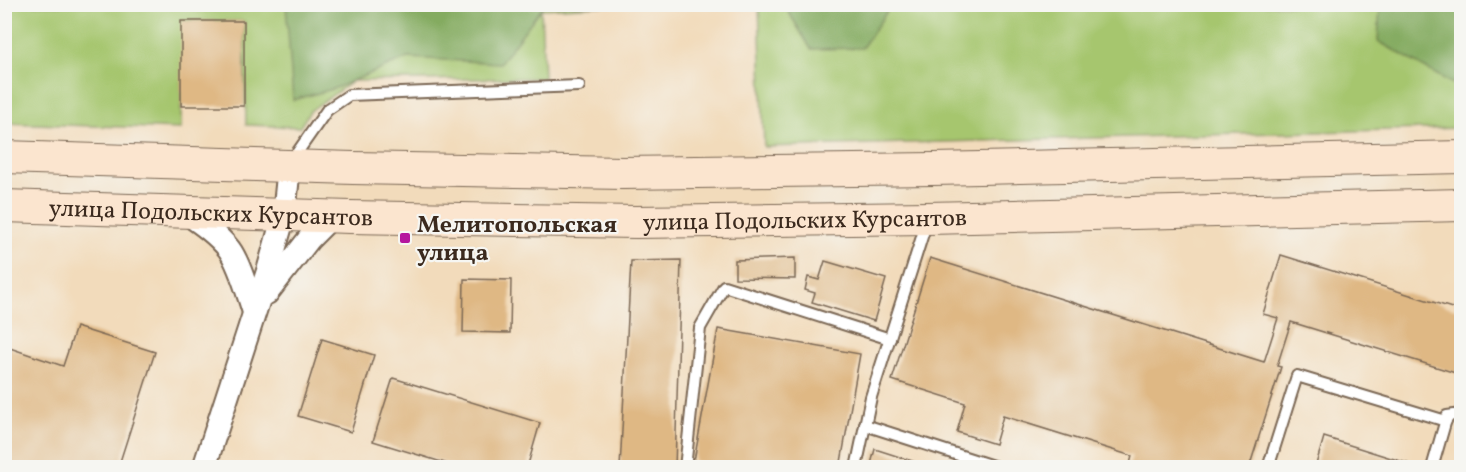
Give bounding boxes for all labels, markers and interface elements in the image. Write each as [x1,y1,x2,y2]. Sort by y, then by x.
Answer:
street label: улица Подольских Курсантов [48,192,373,236]
street label: улица Подольских Курсантов [642,202,967,241]
place label: Мелитопольская улица [417,209,617,271]
marker: Мелитопольская улица [398,231,412,245]

